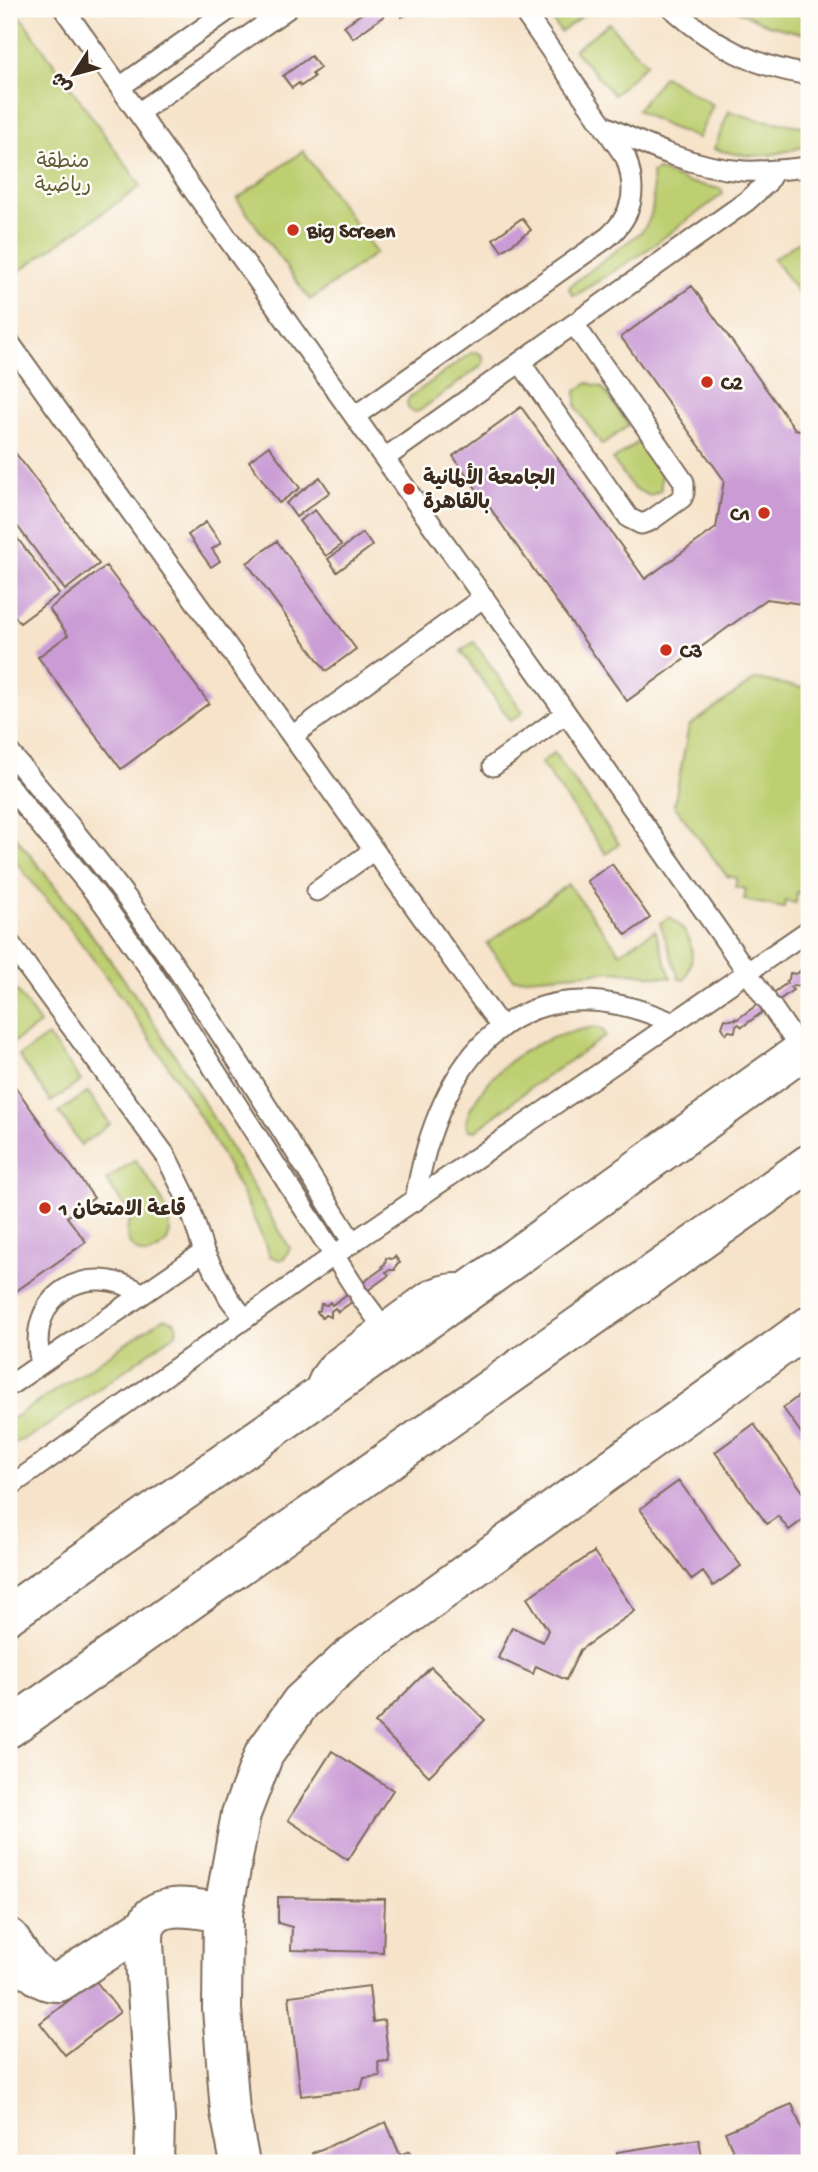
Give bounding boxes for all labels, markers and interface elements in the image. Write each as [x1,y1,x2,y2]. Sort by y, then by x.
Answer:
north arrow [38,38,108,108]
text: ش [48,67,79,97]
park label: منطقة رياضية [35,151,91,200]
place label: Big Screen [306,221,396,246]
marker: Big Screen [285,222,301,238]
place label: C2 [720,373,743,398]
marker: C2 [699,374,715,390]
place label: الجامعة الألمانية بالقاهرة [423,463,555,517]
marker: الجامعة الألمانية بالقاهرة [401,481,417,497]
place label: C1 [729,504,750,529]
marker: C1 [756,505,772,521]
place label: C3 [679,641,702,666]
marker: C3 [658,642,674,658]
place label: قاعة الامتحان 1 [58,1197,186,1224]
marker: قاعة الامتحان 1 [37,1200,53,1216]

